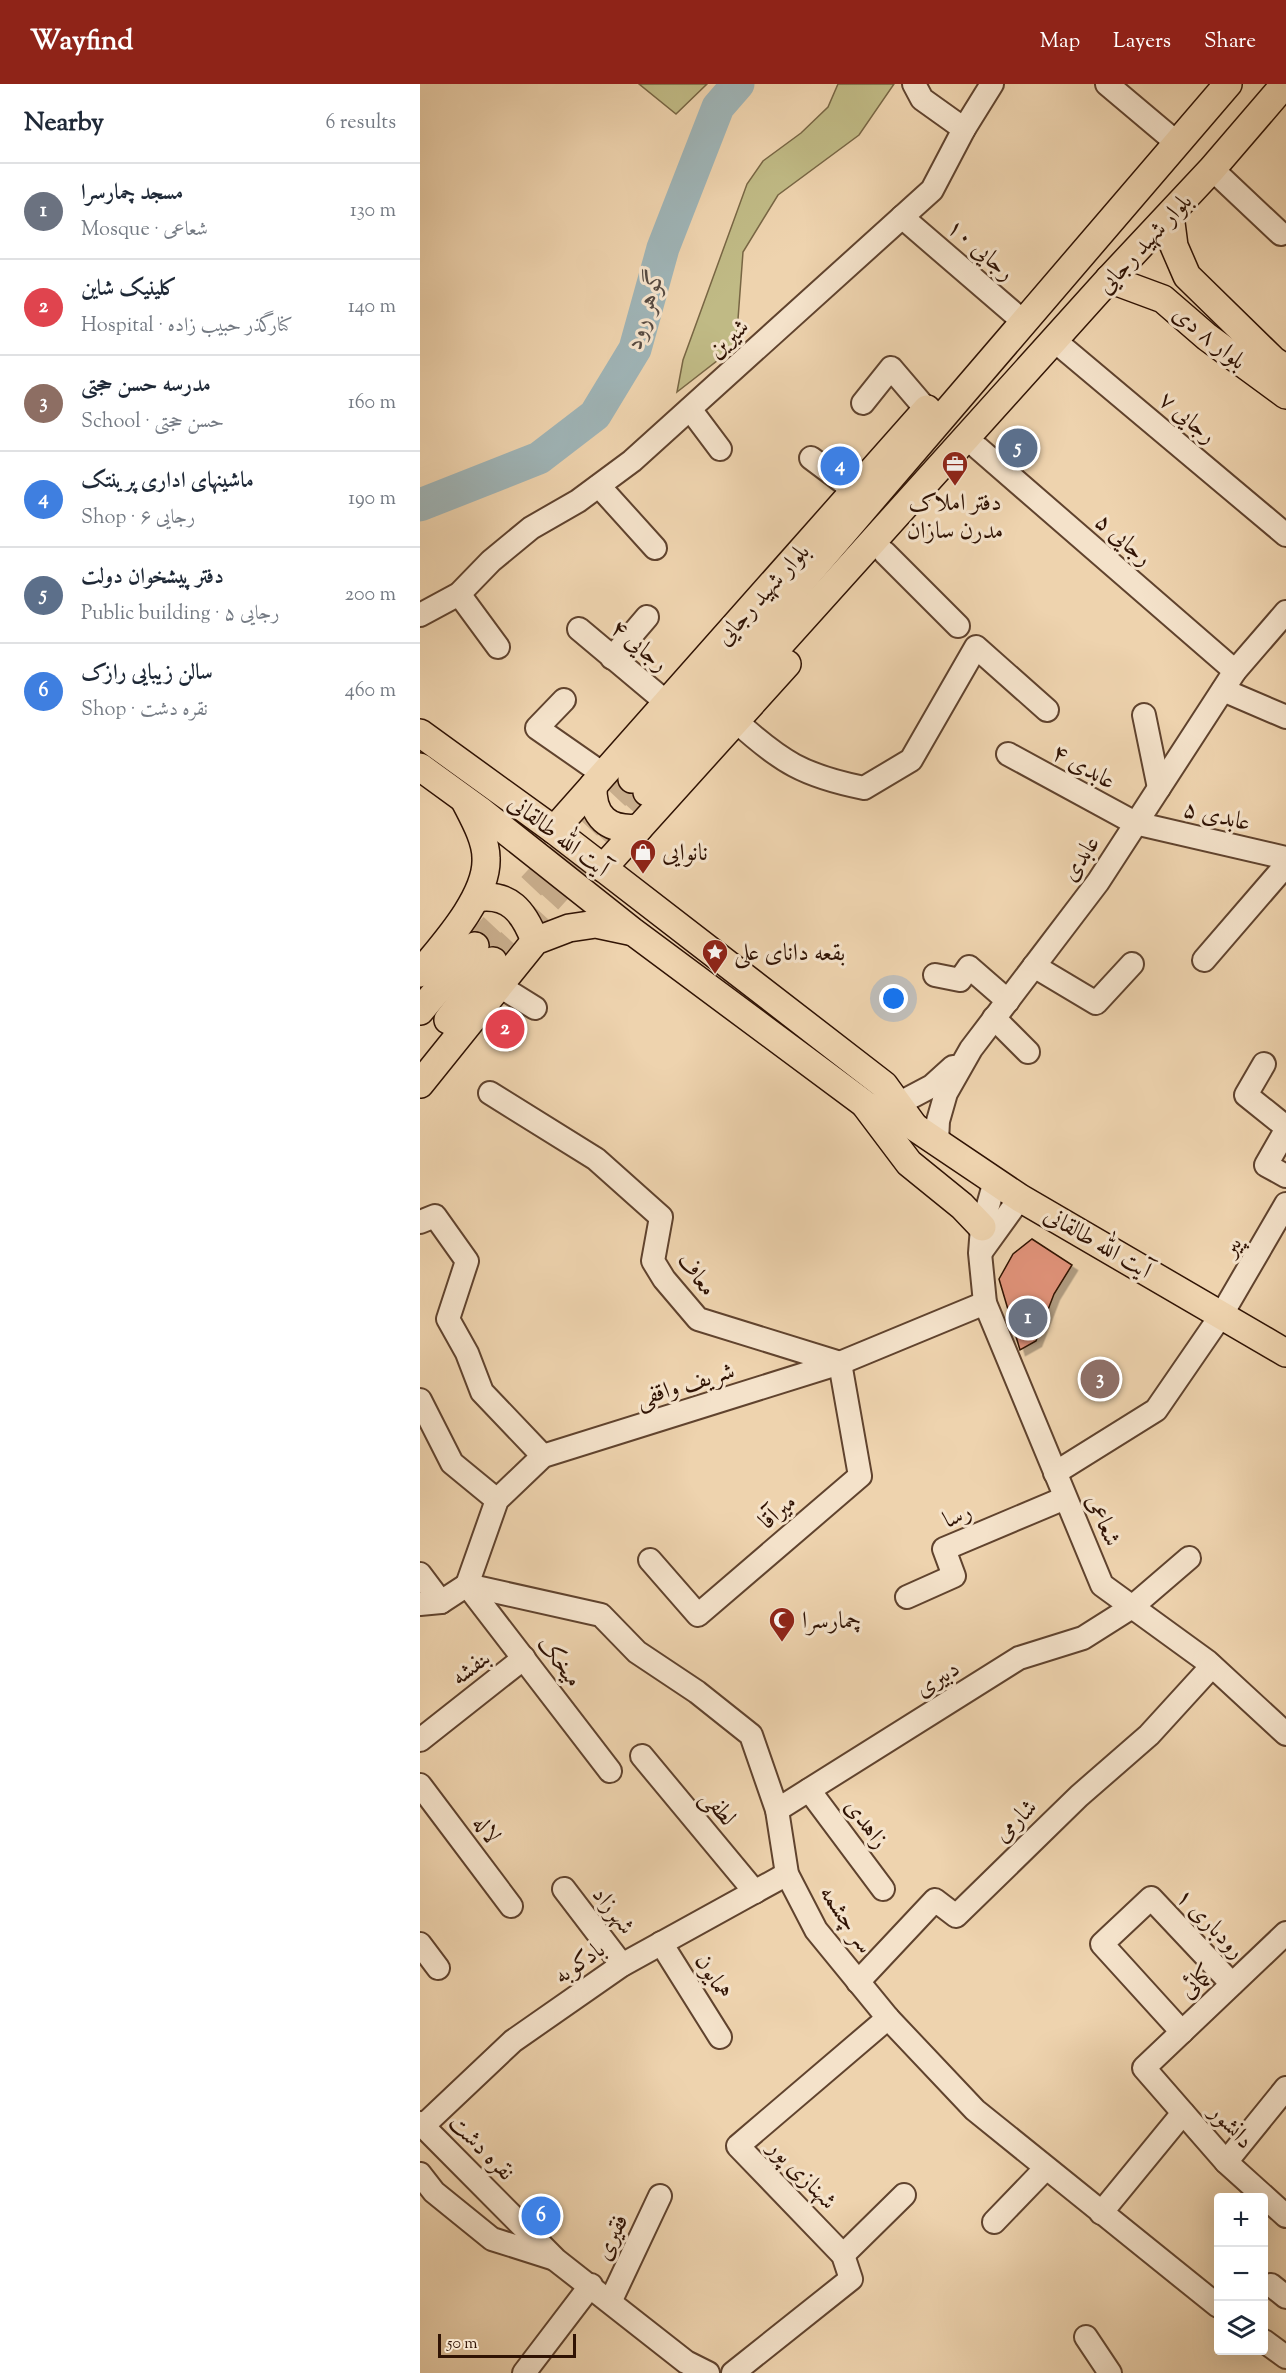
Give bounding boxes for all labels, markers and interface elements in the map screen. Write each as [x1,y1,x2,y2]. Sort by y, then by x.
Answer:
text: Wayfind [30,22,133,62]
text: Map [1040,27,1080,57]
text: Layers [1113,27,1171,57]
text: Share [1204,27,1256,57]
text: Nearby [24,105,104,142]
text: 6 results [326,109,396,138]
text: مسجد چمارسرا [81,178,183,210]
street label: بلوار شهید رجایی [1090,186,1201,302]
text: 1 [40,197,47,226]
text: 130 m [350,197,396,226]
street label: رجایی ۱۰ [938,211,1021,290]
text: Mosque · شعاعی [81,216,208,245]
water label: گوهر رود [616,263,676,355]
text: کلینیک شاین [81,274,177,306]
text: 2 [39,293,48,322]
text: 140 m [348,293,396,322]
street label: بلوار ۸ دی [1164,298,1253,379]
text: Hospital · کنارگذر حبیب زاده [81,312,293,341]
street label: شیرین [701,312,758,367]
text: مدرسه حسن حجتی [81,370,211,402]
street label: رجایی ۷ [1150,384,1223,453]
text: 3 [39,389,48,418]
text: 160 m [348,389,396,418]
text: School · حسن حجتی [81,408,224,437]
pin: 5 [998,426,1038,470]
pin: 4 [820,444,860,488]
office icon: دفتر املاک مدرن سازان [940,449,970,487]
text: ماشینهای اداری پرینتک [81,466,254,498]
text: 4 [38,485,49,514]
text: 190 m [348,485,396,514]
place label: دفتر املاک مدرن سازان [907,487,1003,549]
text: Shop · رجایی ۶ [81,504,195,533]
street label: رجایی ۵ [1086,506,1159,575]
street label: بلوار شهید رجایی [708,537,819,654]
text: دفتر پیشخوان دولت [81,562,224,594]
text: 5 [40,581,47,610]
text: 200 m [345,581,396,610]
text: Public building · رجایی ۵ [81,600,279,629]
street label: رجایی ۴ [602,612,675,681]
text: سالن زیبایی رازک [81,658,213,690]
text: 6 [39,677,48,706]
text: 460 m [345,677,396,706]
text: Shop · نقره دشت [81,696,208,725]
street label: عابدی ۴ [1045,736,1121,799]
street label: آیت الله طالقانی [500,784,620,888]
street label: عابدی ۵ [1180,793,1253,841]
street label: عابدی [1054,829,1109,889]
shop icon: نانوایی [628,837,658,875]
place label: نانوایی [662,837,708,871]
place icon: بقعه دانای علی [700,937,730,975]
place label: بقعه دانای علی [734,937,845,971]
your location [879,984,908,1013]
pin: 2 [486,1006,524,1052]
street label: آیت الله طالقانی [1037,1196,1162,1290]
street label: پیر [1212,1230,1253,1266]
street label: معاف [667,1246,723,1304]
pin: 1 [1008,1296,1048,1340]
street label: شریف واقفی [632,1355,739,1417]
pin: 3 [1080,1356,1120,1402]
street label: میرآقا [752,1486,805,1539]
street label: شعاعی [1076,1489,1128,1552]
street label: رسا [938,1495,978,1538]
mosque icon: چمارسرا [767,1605,797,1643]
place label: چمارسرا [802,1605,861,1639]
street label: میخک [528,1629,589,1695]
street label: بنفشه [444,1642,498,1695]
street label: دبیری [909,1653,967,1707]
street label: لطفی [692,1782,743,1834]
street label: زاهدی [835,1792,896,1857]
street label: شارمی [987,1792,1046,1851]
street label: لاله [463,1809,508,1852]
street label: سر چشمه [810,1879,881,1961]
street label: شهرزاد [583,1880,642,1943]
street label: رودباری ۱ [1167,1881,1252,1968]
street label: بادکوبه [547,1934,613,1994]
street label: همایون [685,1948,739,2006]
street label: کمائی [1172,1958,1222,2007]
street label: دانشور [1199,2096,1260,2158]
street label: نقره دشت [440,2108,521,2189]
street label: شهنازی پور [758,2131,844,2218]
map controls [1214,2193,1268,2355]
button: + [1214,2193,1268,2247]
pin: 6 [522,2194,560,2238]
street label: فقیری [587,2209,638,2267]
button: − [1214,2247,1268,2301]
button: layers [1214,2301,1268,2355]
scale bar [438,2331,576,2358]
text: 50 m [447,2333,478,2356]

